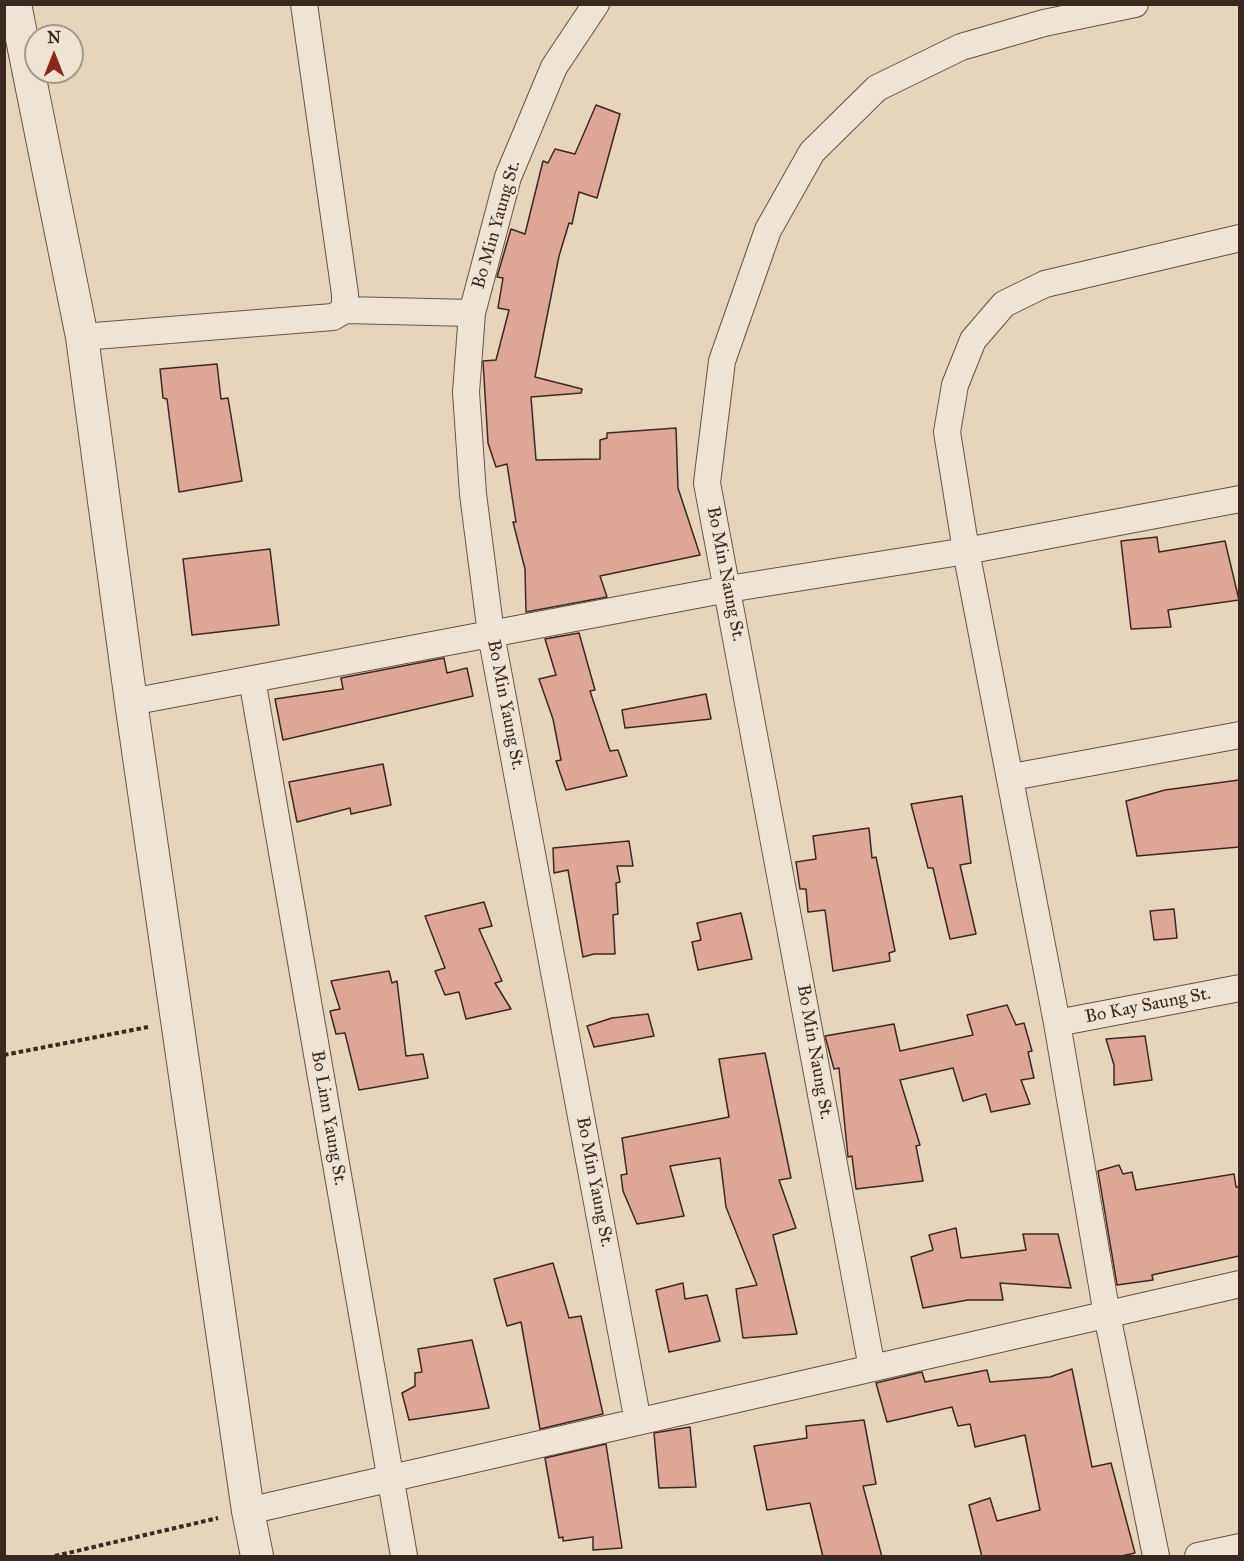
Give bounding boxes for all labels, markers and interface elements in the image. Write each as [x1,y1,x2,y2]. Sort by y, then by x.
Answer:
north arrow [24,24,84,84]
text: N [47,28,61,47]
street label: Bo Min Yaung St. [468,159,526,291]
street label: Bo Min Naung St. [701,505,749,643]
street label: Bo Min Yaung St. [482,638,528,772]
street label: Bo Min Naung St. [792,983,836,1121]
street label: Bo Kay Saung St. [1083,983,1213,1029]
street label: Bo Linn Yaung St. [306,1049,350,1187]
street label: Bo Min Yaung St. [571,1115,617,1249]

